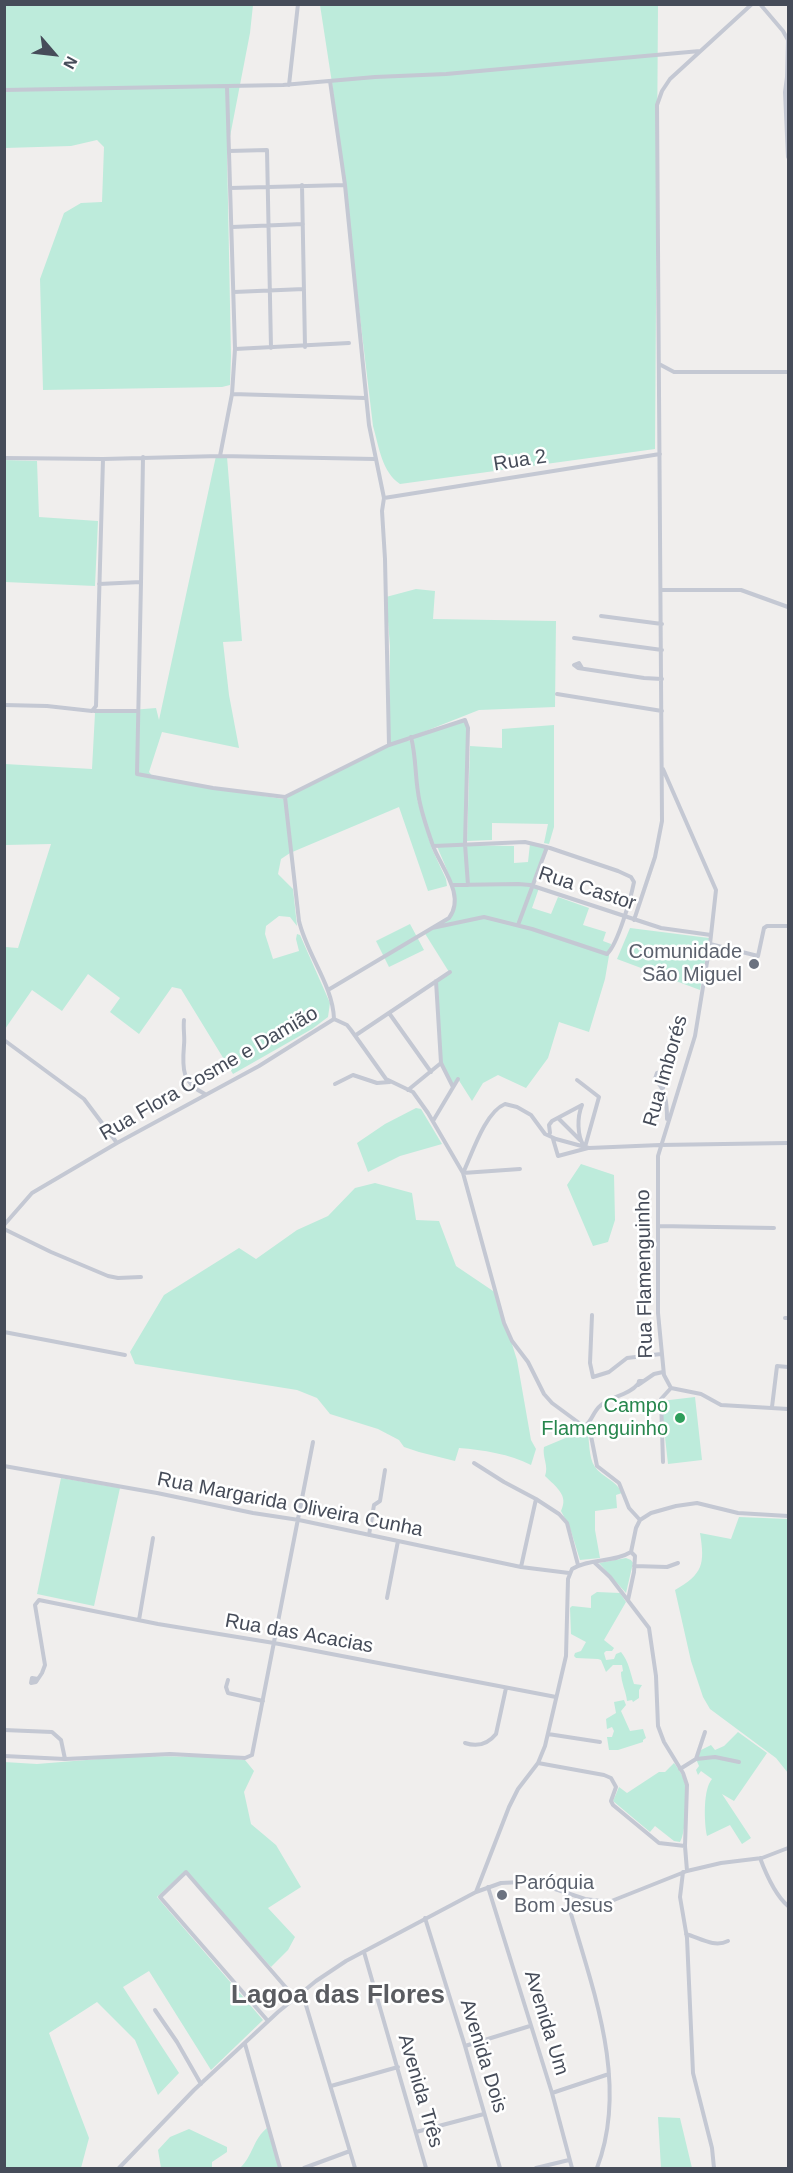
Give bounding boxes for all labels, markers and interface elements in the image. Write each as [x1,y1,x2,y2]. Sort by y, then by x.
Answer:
north arrow [24,24,84,84]
text: N [60,54,81,72]
street label: Rua 2 [492,445,548,477]
street label: Rua Castor [535,862,639,916]
place label: Comunidade São Miguel [629,940,742,987]
marker: Comunidade São Miguel [747,957,761,971]
street label: Rua Flora Cosme e Damião [96,1002,322,1146]
street label: Rua Imborés [639,1013,693,1129]
street label: Rua Flamenguinho [632,1189,658,1359]
place label: Campo Flamenguinho [541,1394,668,1441]
marker: Campo Flamenguinho [673,1411,687,1425]
street label: Rua Margarida Oliveira Cunha [155,1467,425,1543]
street label: Rua das Acacias [223,1609,375,1659]
place label: Paróquia Bom Jesus [514,1871,613,1918]
marker: Paróquia Bom Jesus [495,1888,509,1902]
street label: Avenida Um [519,1968,573,2078]
district label: Lagoa das Flores [231,1980,445,2012]
street label: Avenida Dois [454,1996,512,2116]
street label: Avenida Três [392,2032,448,2150]

